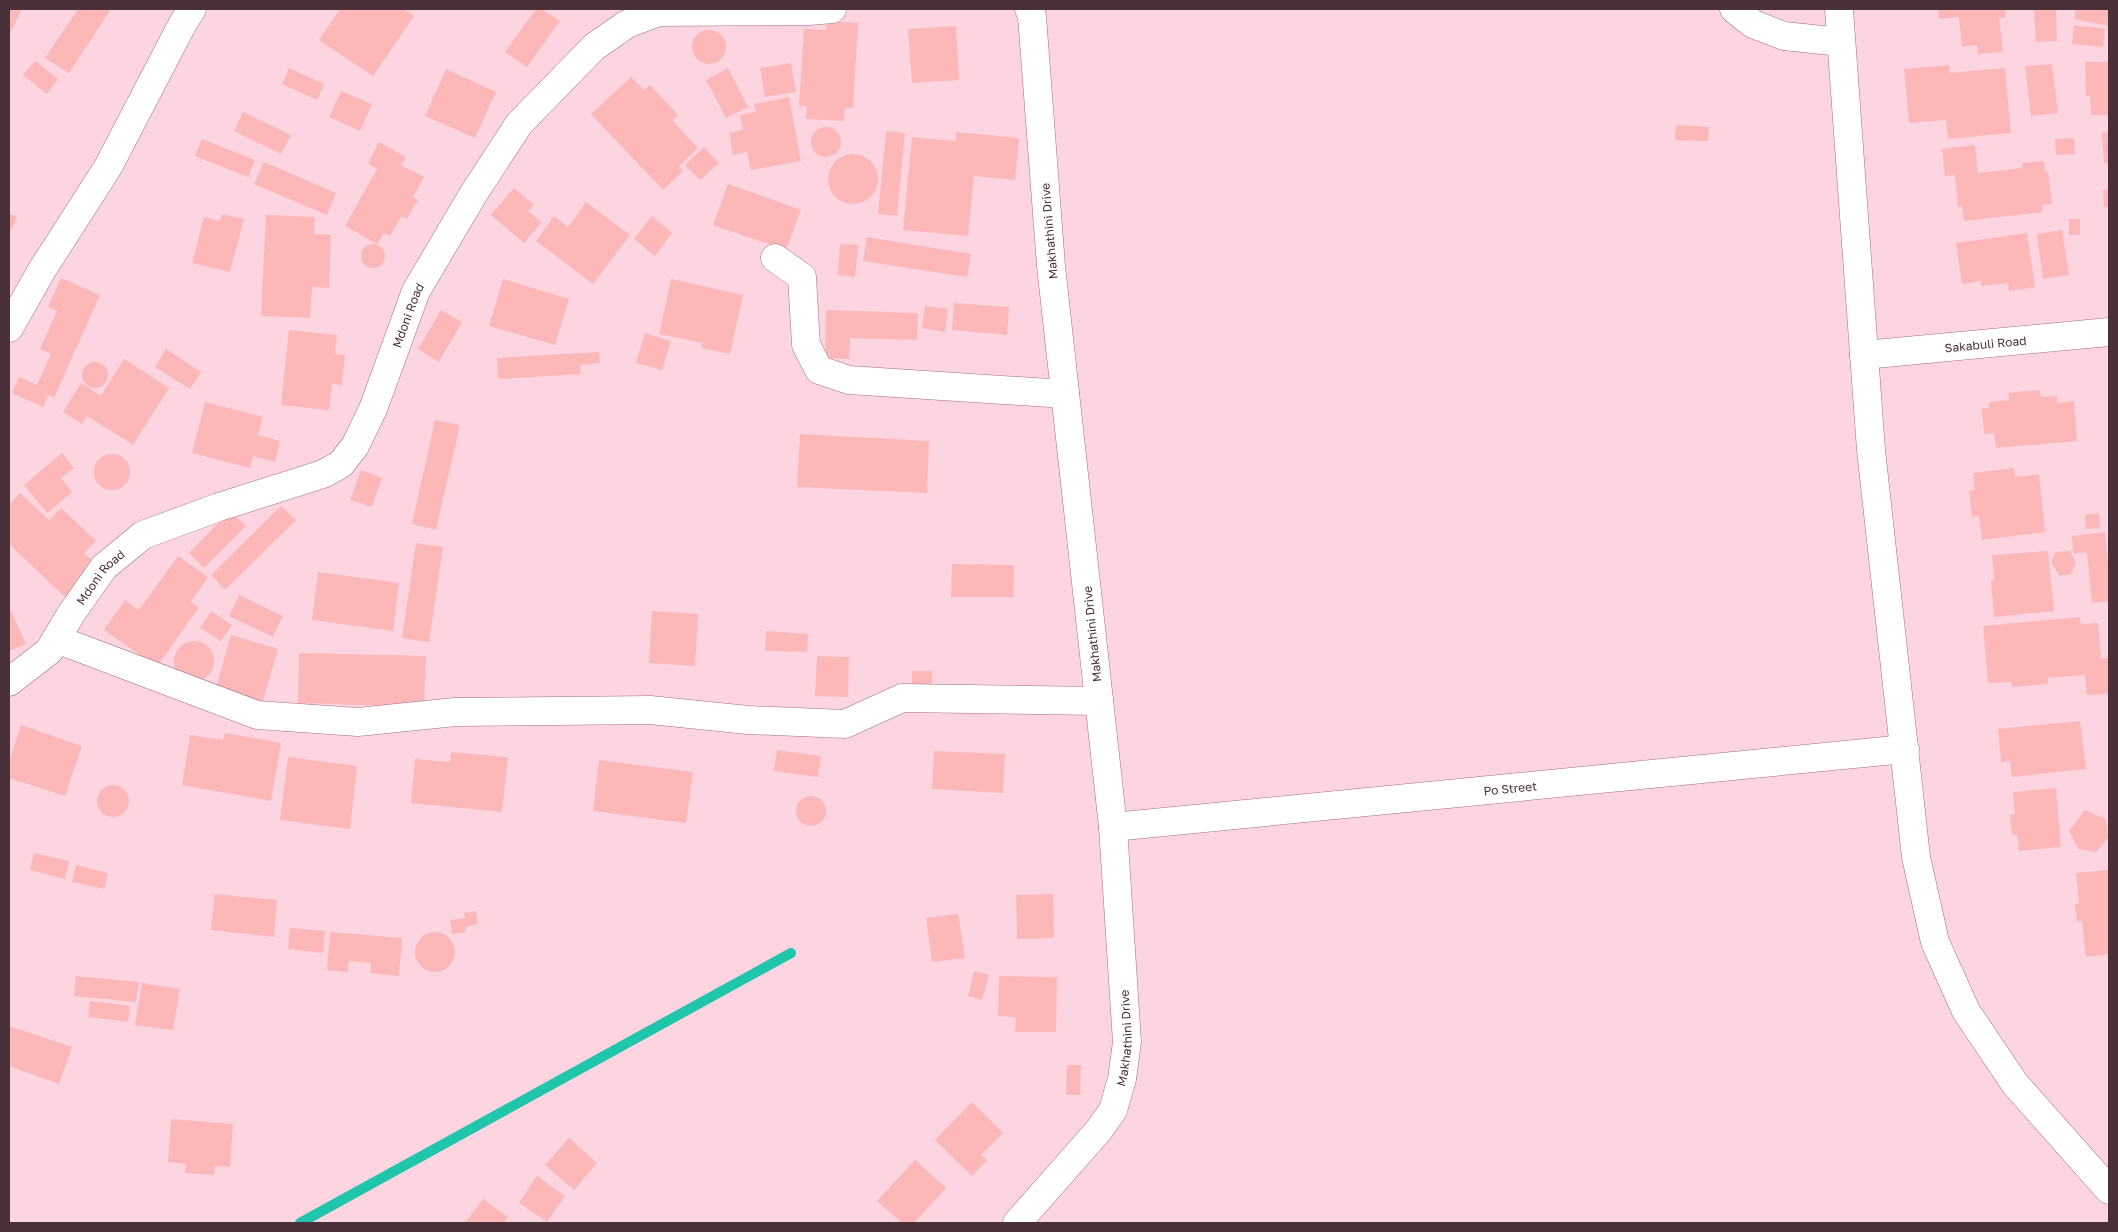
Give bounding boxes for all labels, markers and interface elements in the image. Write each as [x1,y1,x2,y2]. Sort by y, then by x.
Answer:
street label: Makhathini Drive [1037,182,1061,280]
street label: Mdoni Road [388,280,427,350]
street label: Sakabuli Road [1944,332,2027,355]
street label: Mdoni Road [73,546,127,607]
street label: Makhathini Drive [1079,585,1105,683]
street label: Po Street [1483,778,1538,798]
street label: Makhathini Drive [1113,989,1135,1088]

